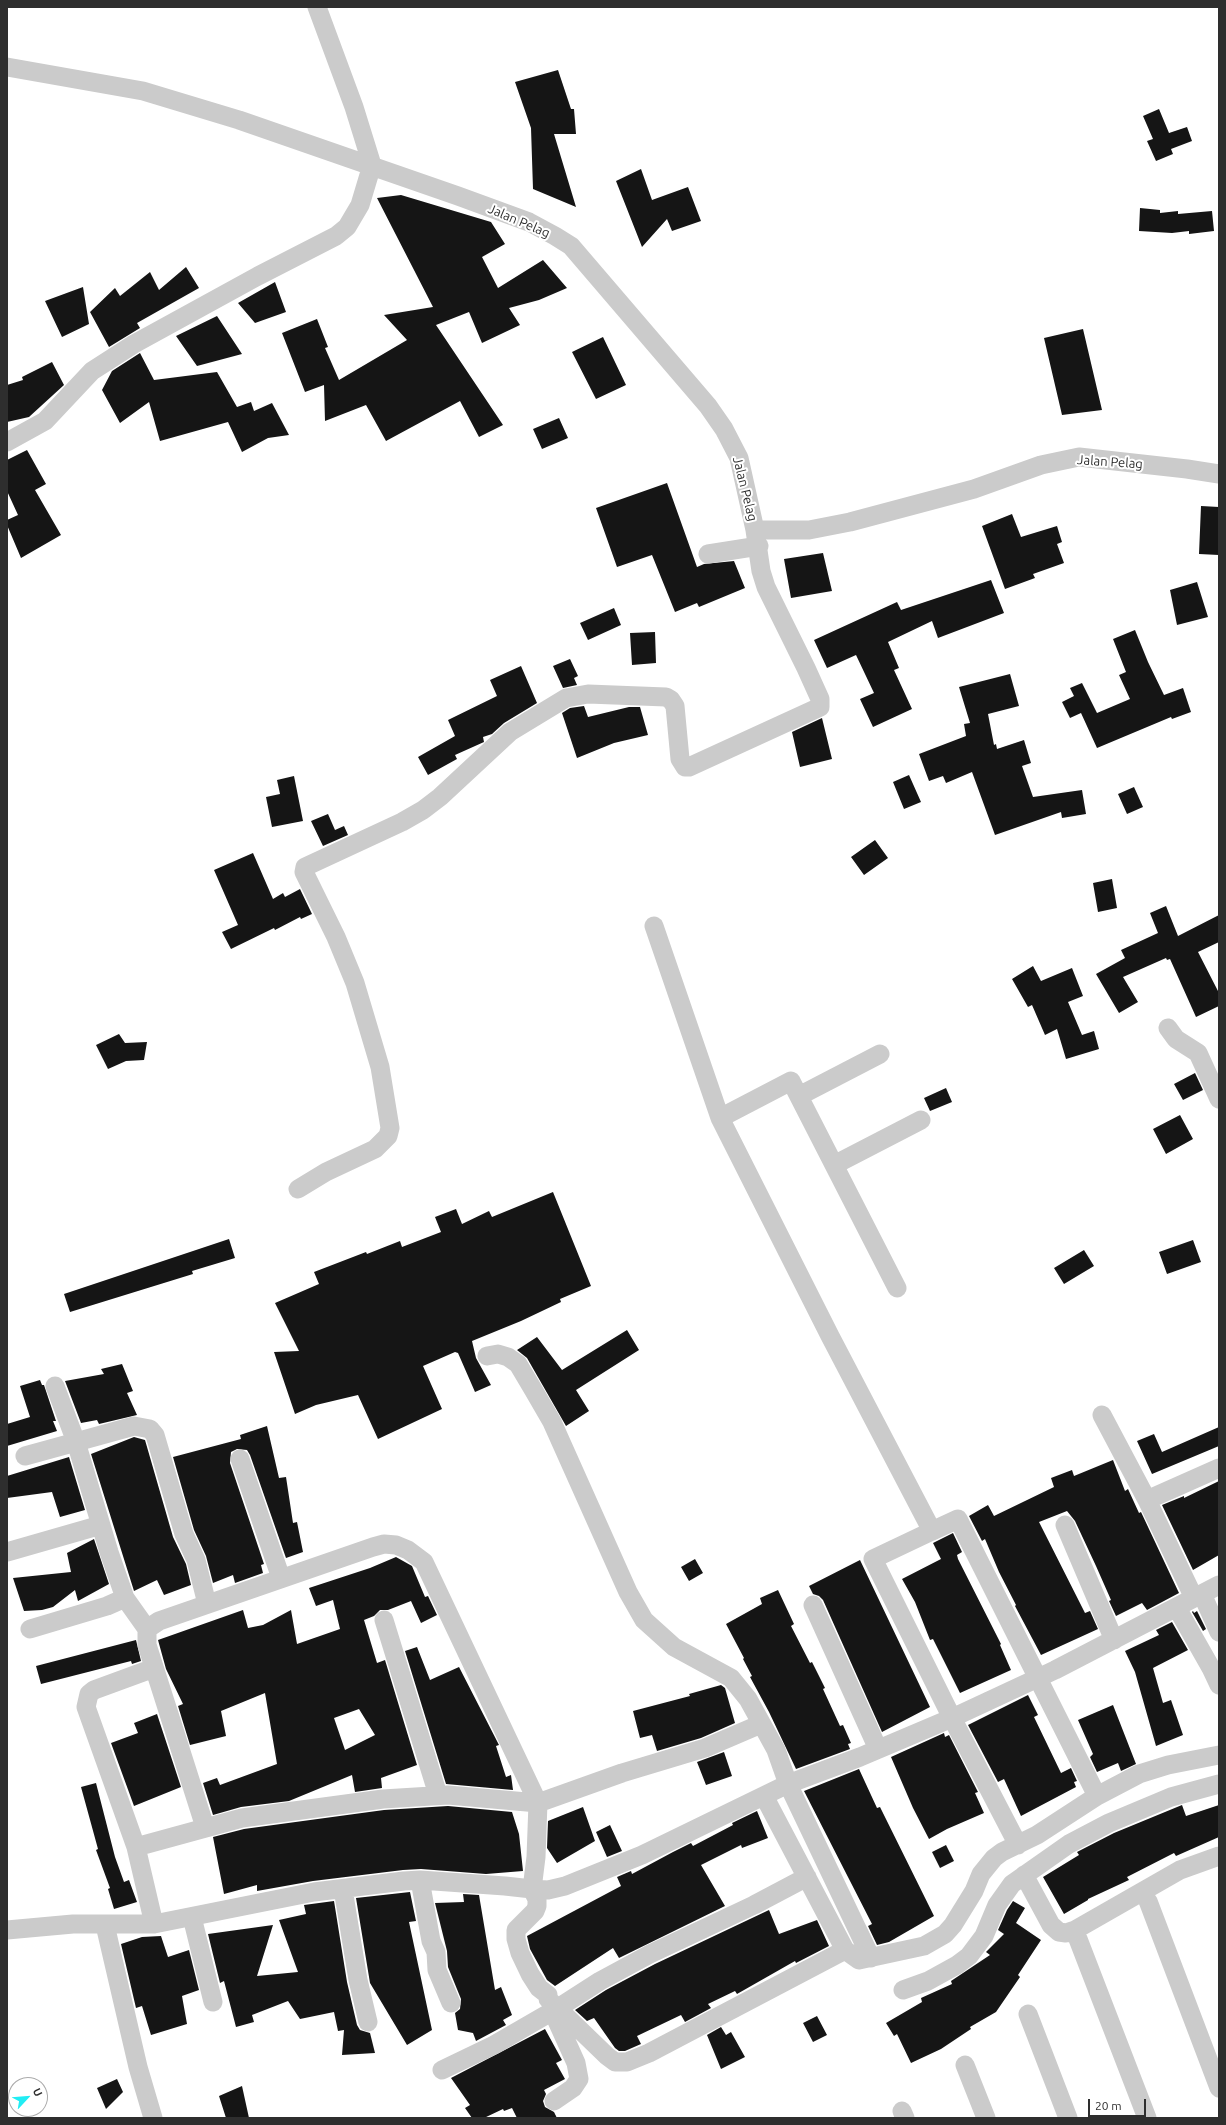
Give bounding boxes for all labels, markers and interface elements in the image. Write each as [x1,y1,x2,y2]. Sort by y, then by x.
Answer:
street label: Jalan Pelag [486,201,552,241]
street label: Jalan Pelag [1077,452,1143,472]
street label: Jalan Pelag [729,455,761,523]
north arrow [8,2077,48,2117]
text: U [31,2086,45,2098]
scale bar [1090,2091,1148,2117]
text: 20 m [1095,2099,1122,2112]

